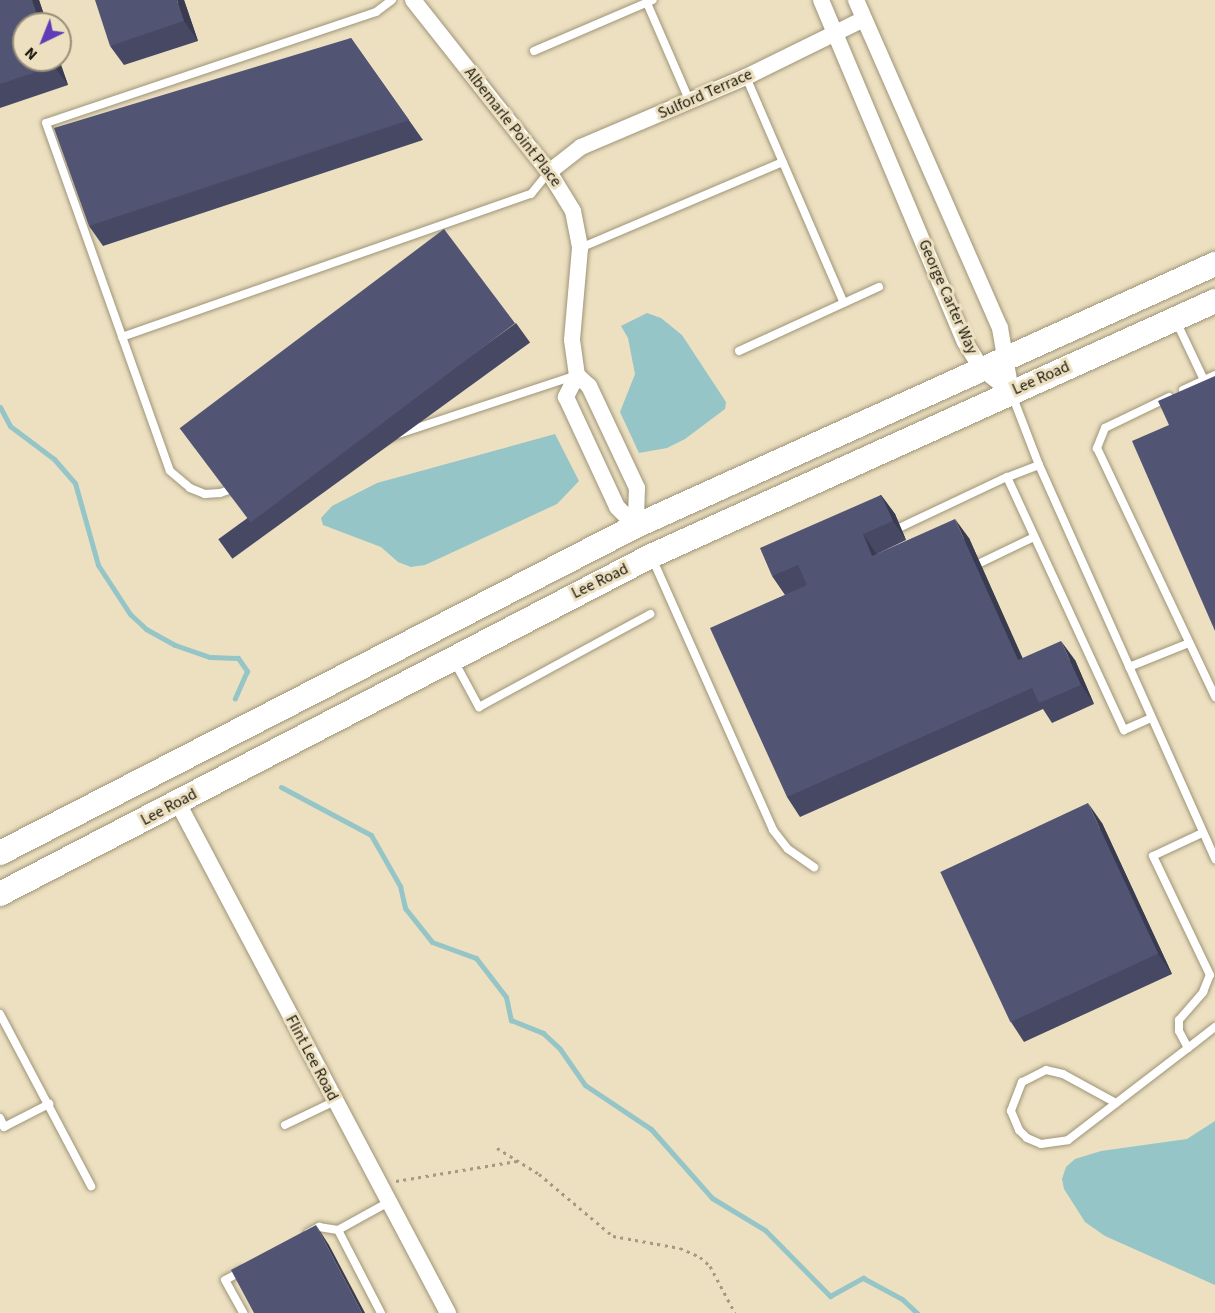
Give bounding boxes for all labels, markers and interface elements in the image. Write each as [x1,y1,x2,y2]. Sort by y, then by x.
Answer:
north arrow [12,12,72,72]
text: N [20,42,42,65]
street label: Albemarle Point Place [460,63,566,191]
street label: Sulford Terrace [655,65,755,123]
street label: George Carter Way [914,237,982,357]
street label: Lee Road [1009,357,1073,399]
street label: Lee Road [568,559,632,603]
street label: Lee Road [138,784,200,830]
street label: Flint Lee Road [281,1012,343,1104]

